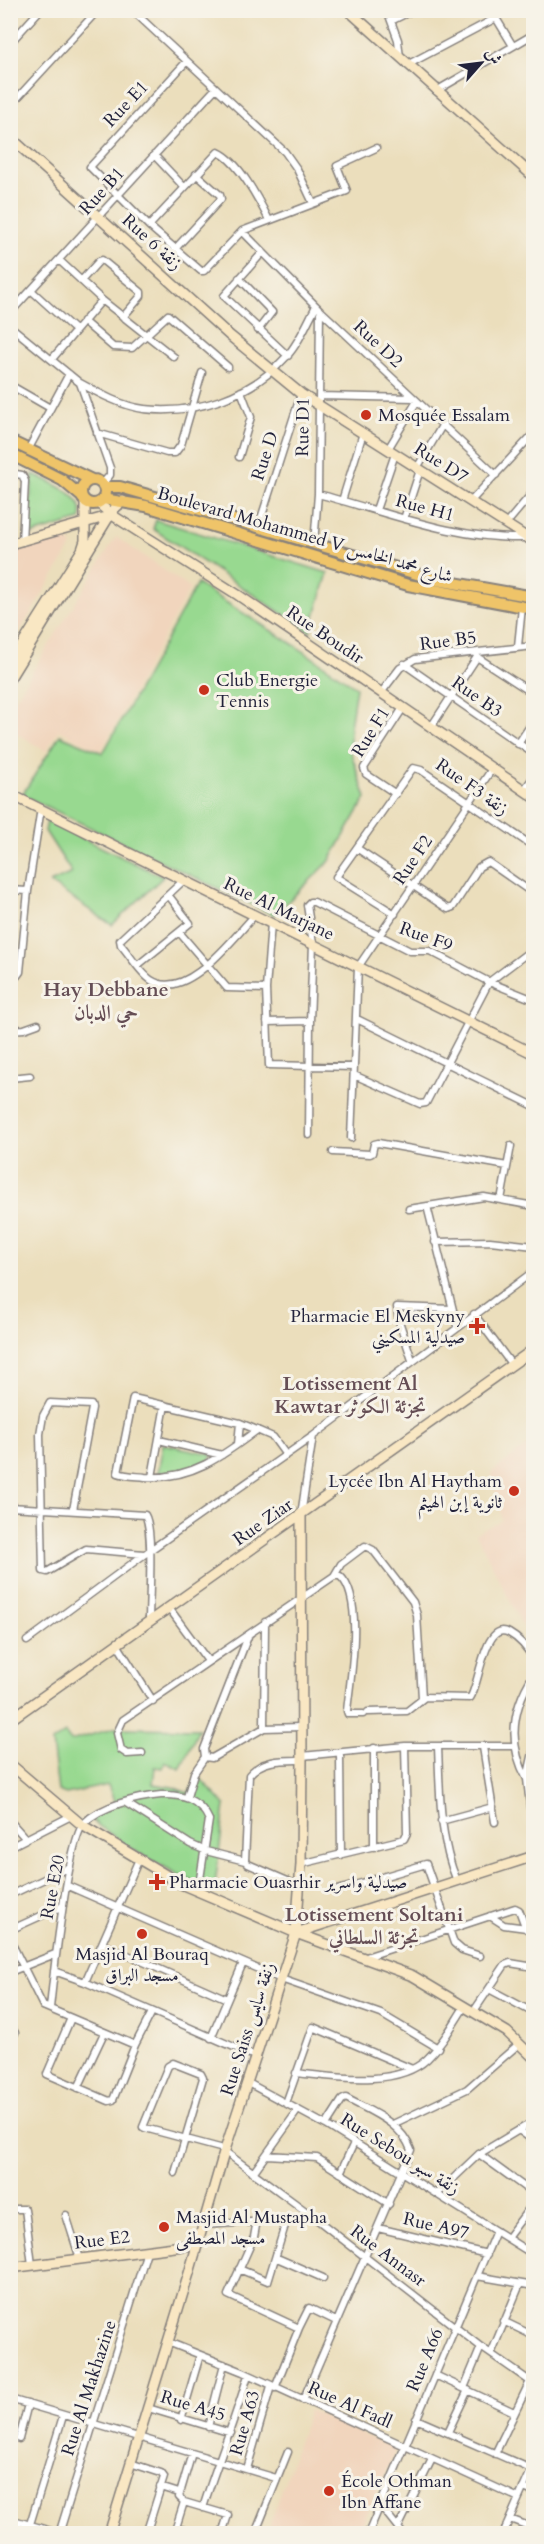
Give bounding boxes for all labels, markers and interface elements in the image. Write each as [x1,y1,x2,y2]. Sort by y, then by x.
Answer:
north arrow [451,33,511,93]
text: ش [480,44,507,69]
street label: Rue E1 [98,75,154,133]
street label: Rue B1 [74,162,130,220]
street label: Rue 6 زنقة [116,208,188,276]
street label: Rue D2 [348,315,408,373]
street label: Rue D1 [290,397,316,457]
place label: Mosquée Essalam [378,403,511,428]
marker: Mosquée Essalam [359,408,373,422]
street label: Rue D [245,428,285,484]
street label: Rue D7 [409,437,473,489]
street label: Boulevard Mohammed V شارع محمد الخامس [154,481,456,591]
street label: Rue H1 [393,488,457,528]
street label: Rue Boudir [281,600,369,670]
street label: Rue B5 [418,625,478,657]
place label: Club Energie Tennis [216,668,318,714]
street label: Rue B3 [447,670,507,724]
marker: Club Energie Tennis [197,683,211,697]
street label: Rue F1 [346,702,396,762]
street label: Rue F3 زنقة [430,753,514,821]
street label: Rue F2 [387,830,439,890]
street label: Rue Al Marjane [220,871,338,947]
street label: Rue F9 [396,916,456,958]
district label: Hay Debbane حي الدبان [43,976,169,1028]
place label: Pharmacie El Meskyny صيدلية المسكيني [290,1304,465,1354]
marker: Pharmacie El Meskyny صيدلية المسكيني [470,1319,484,1333]
district label: Lotissement Al Kawtar تجزئة الكوثر [274,1370,426,1420]
place label: Lycée Ibn Al Haytham ثانوية إبن الهيثم [328,1469,503,1520]
marker: Lycée Ibn Al Haytham ثانوية إبن الهيثم [507,1484,521,1498]
street label: Rue Ziar [228,1492,298,1552]
street label: Rue E20 [35,1853,71,1921]
place label: Pharmacie Ouasrhir صيدلية واسرير [169,1870,407,1895]
marker: Pharmacie Ouasrhir صيدلية واسرير [150,1875,164,1889]
district label: Lotissement Soltani تجزئة السلطاني [285,1901,463,1953]
marker: Masjid Al Bouraq مسجد البراق [135,1927,149,1941]
place label: Masjid Al Bouraq مسجد البراق [75,1942,209,1988]
street label: Rue Saiss زنقة سايس [215,1959,281,2099]
street label: Rue Sebou زنقة سبو [335,2107,465,2201]
place label: Masjid Al Mustapha مسجد المصطفى [176,2205,327,2251]
street label: Rue A97 [401,2206,471,2246]
street label: Rue Annasr [345,2219,431,2293]
marker: Masjid Al Mustapha مسجد المصطفى [157,2220,171,2234]
street label: Rue E2 [73,2224,131,2256]
street label: Rue Al Makhazine [55,2317,123,2459]
street label: Rue A66 [400,2324,450,2396]
street label: Rue Al Fadl [304,2375,396,2435]
street label: Rue A45 [157,2384,229,2428]
street label: Rue A63 [224,2388,266,2458]
place label: École Othman Ibn Affane [341,2469,453,2515]
marker: École Othman Ibn Affane [322,2484,336,2498]

